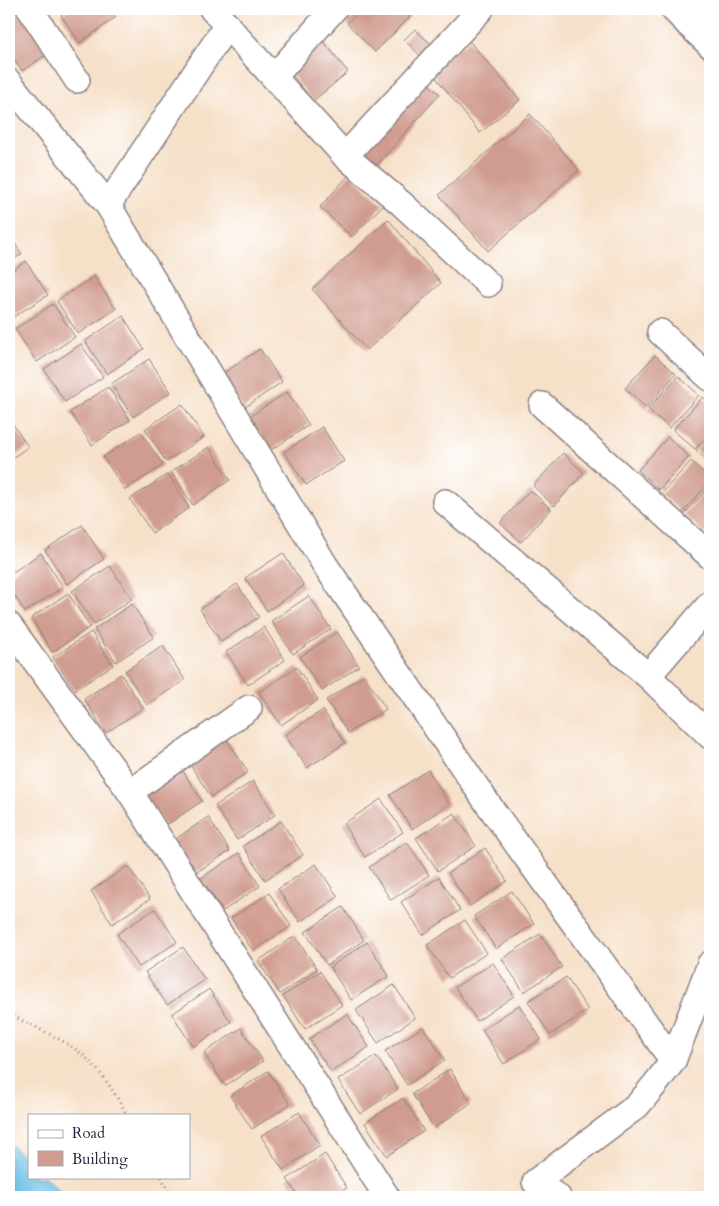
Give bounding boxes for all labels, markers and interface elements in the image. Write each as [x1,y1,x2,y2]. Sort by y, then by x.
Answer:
legend [28,1114,190,1178]
text: Road [72,1123,105,1143]
text: Building [72,1149,128,1169]

